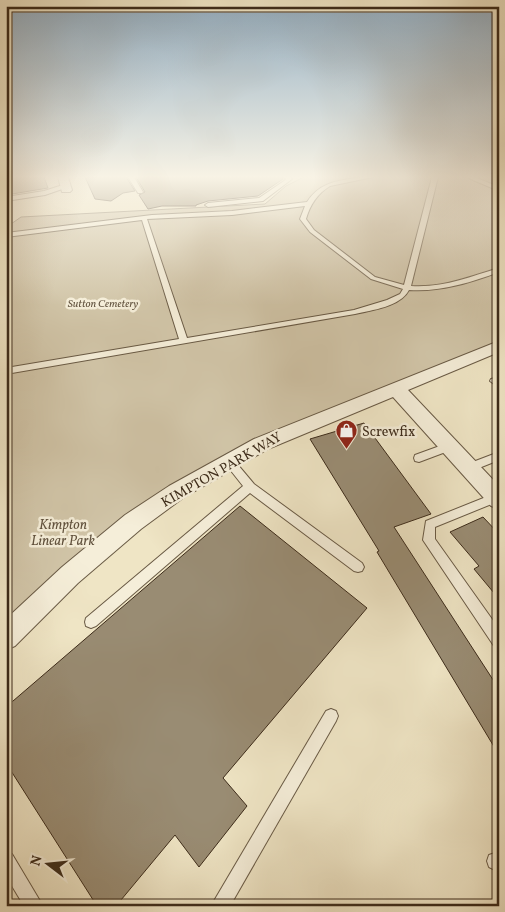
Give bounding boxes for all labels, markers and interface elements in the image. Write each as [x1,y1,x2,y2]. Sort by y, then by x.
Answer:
park label: Sutton Cemetery [68,297,138,312]
shop icon: Screwfix [334,419,358,450]
place label: Screwfix [362,423,415,442]
street label: KIMPTON PARK WAY [158,428,286,513]
park label: Kimpton Linear Park [31,516,96,551]
north arrow [22,840,72,890]
text: N [26,853,47,868]

